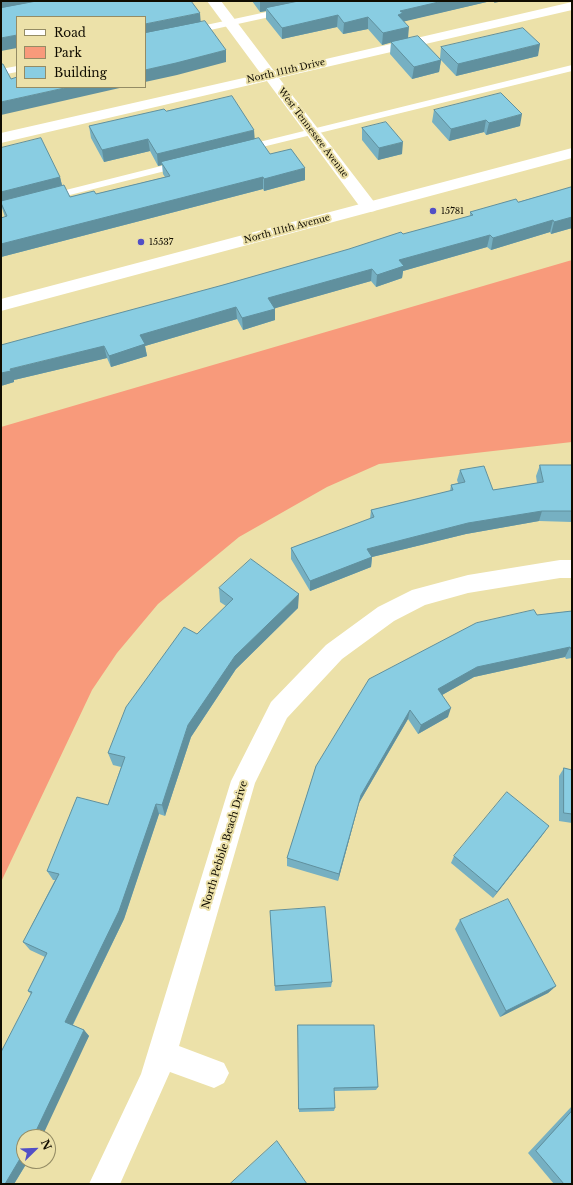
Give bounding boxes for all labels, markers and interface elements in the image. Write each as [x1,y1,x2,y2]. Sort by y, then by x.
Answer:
legend [16,16,146,88]
text: Road [54,25,86,40]
text: Park [54,45,82,60]
street label: North 111th Drive [246,57,326,85]
text: Building [54,65,107,80]
street label: West Tennessee Avenue [276,86,350,180]
marker: 15781 [428,206,438,216]
place label: 15781 [441,206,464,216]
street label: North 111th Avenue [243,212,331,246]
marker: 15537 [136,237,146,247]
place label: 15537 [149,237,173,247]
street label: North Pebble Beach Drive [200,779,250,911]
north arrow [16,1129,56,1169]
text: N [38,1137,55,1152]

